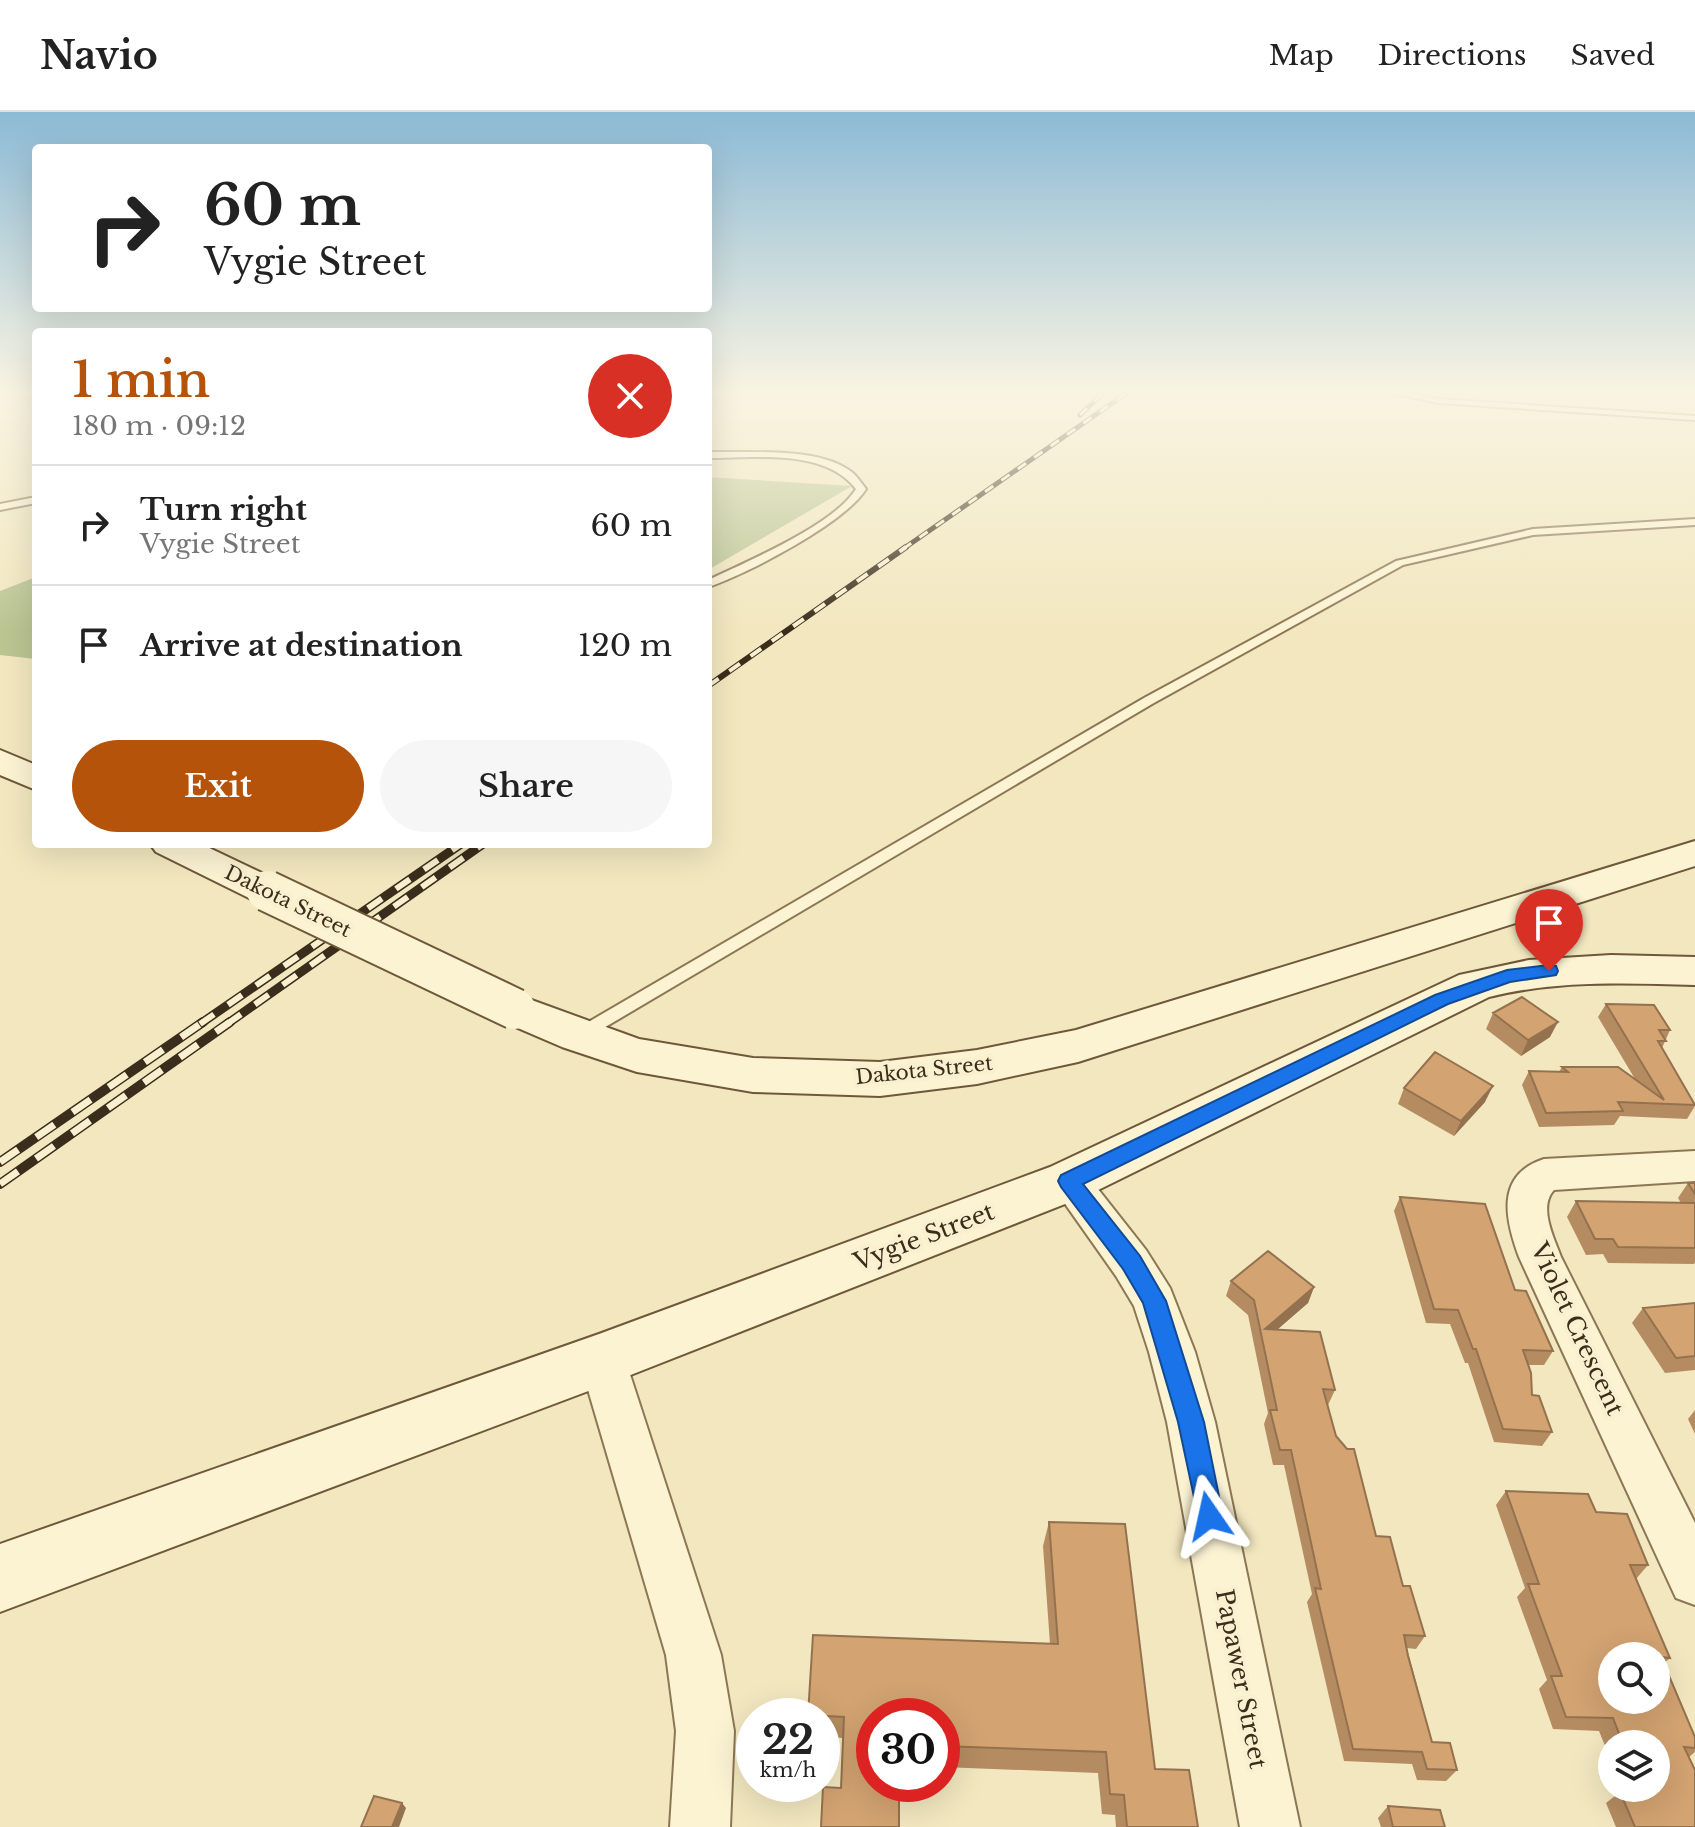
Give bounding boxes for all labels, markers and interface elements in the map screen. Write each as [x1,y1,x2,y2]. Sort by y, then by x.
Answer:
text: Navio [40,32,158,79]
text: Map [1269,38,1334,73]
text: Directions [1378,38,1527,73]
text: Saved [1571,38,1655,73]
text: 60 m [204,171,361,240]
icon: right [72,176,176,280]
text: Vygie Street [204,240,426,285]
text: 1 min [72,350,210,410]
button: close [588,354,672,438]
text: 180 m · 09:12 [72,410,246,442]
text: Turn right [140,491,307,528]
icon: right [72,503,116,547]
text: 60 m [590,507,672,544]
text: Vygie Street [140,528,301,560]
icon: arrive [72,623,116,667]
text: Arrive at destination [140,627,463,664]
text: 120 m [578,627,672,664]
button: Exit [72,740,364,832]
button: Share [380,740,672,832]
street label: Dakota Street [221,860,355,942]
pin [1515,889,1583,971]
icon: arrive [1527,901,1571,945]
street label: Dakota Street [854,1051,994,1089]
street label: Vygie Street [849,1196,998,1277]
street label: Violet Crescent [1524,1237,1630,1420]
position arrow [1167,1474,1251,1558]
street label: Papawer Street [1210,1587,1273,1771]
map controls [1598,1642,1670,1802]
button: search [1598,1642,1670,1714]
speed limit sign: 30 [856,1698,960,1802]
text: 22 [762,1715,814,1765]
button: layers [1598,1730,1670,1802]
text: km/h [760,1758,816,1782]

